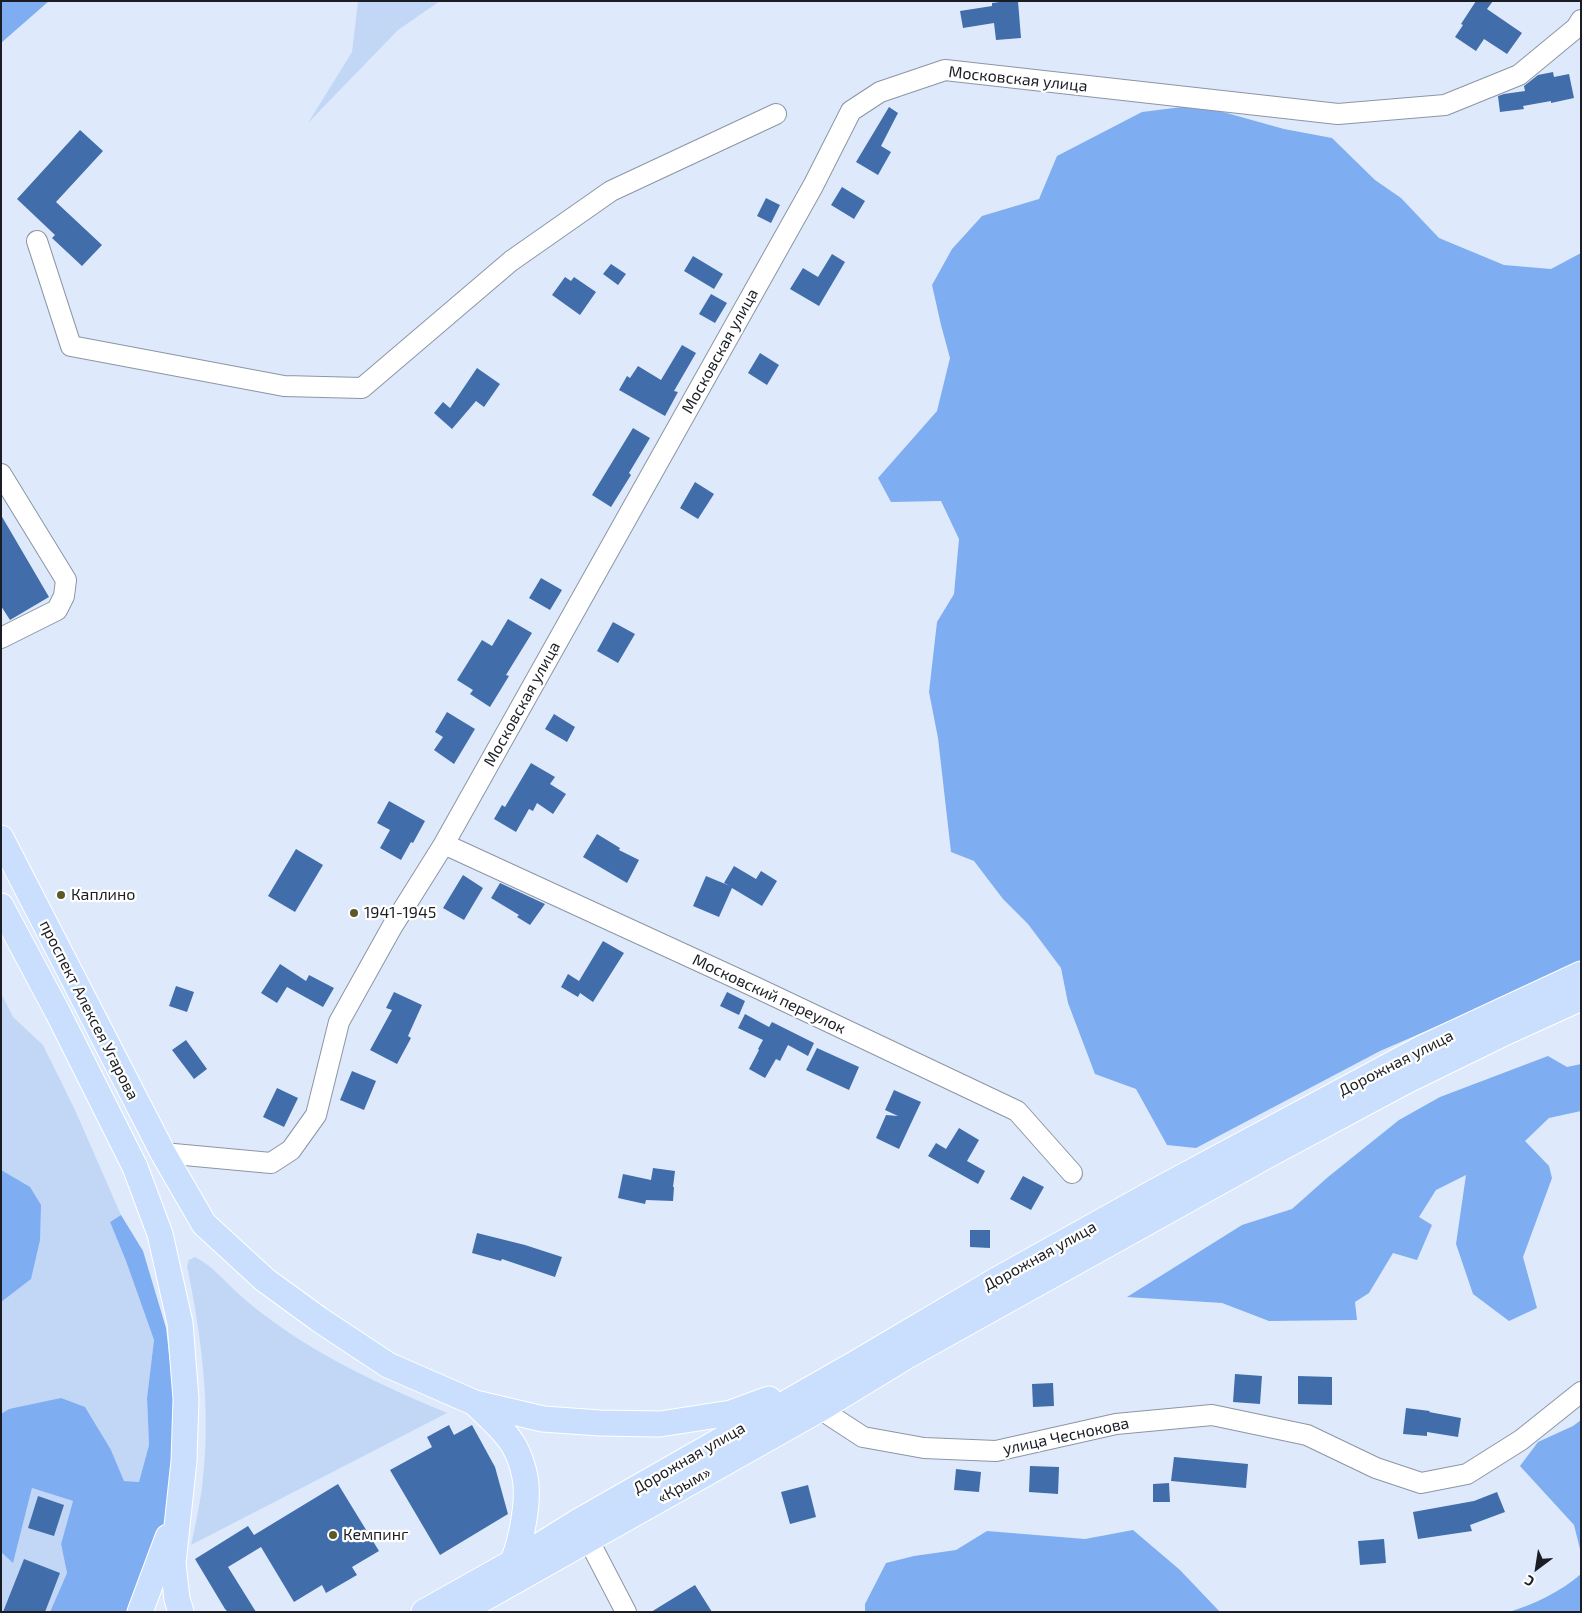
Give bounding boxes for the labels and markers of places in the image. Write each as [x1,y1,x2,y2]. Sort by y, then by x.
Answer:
place label: Каплино [71,885,135,905]
marker: Каплино [55,889,67,901]
place label: 1941-1945 [364,903,436,923]
marker: 1941-1945 [348,907,360,919]
place label: Кемпинг [343,1525,408,1545]
marker: Кемпинг [327,1529,339,1541]

